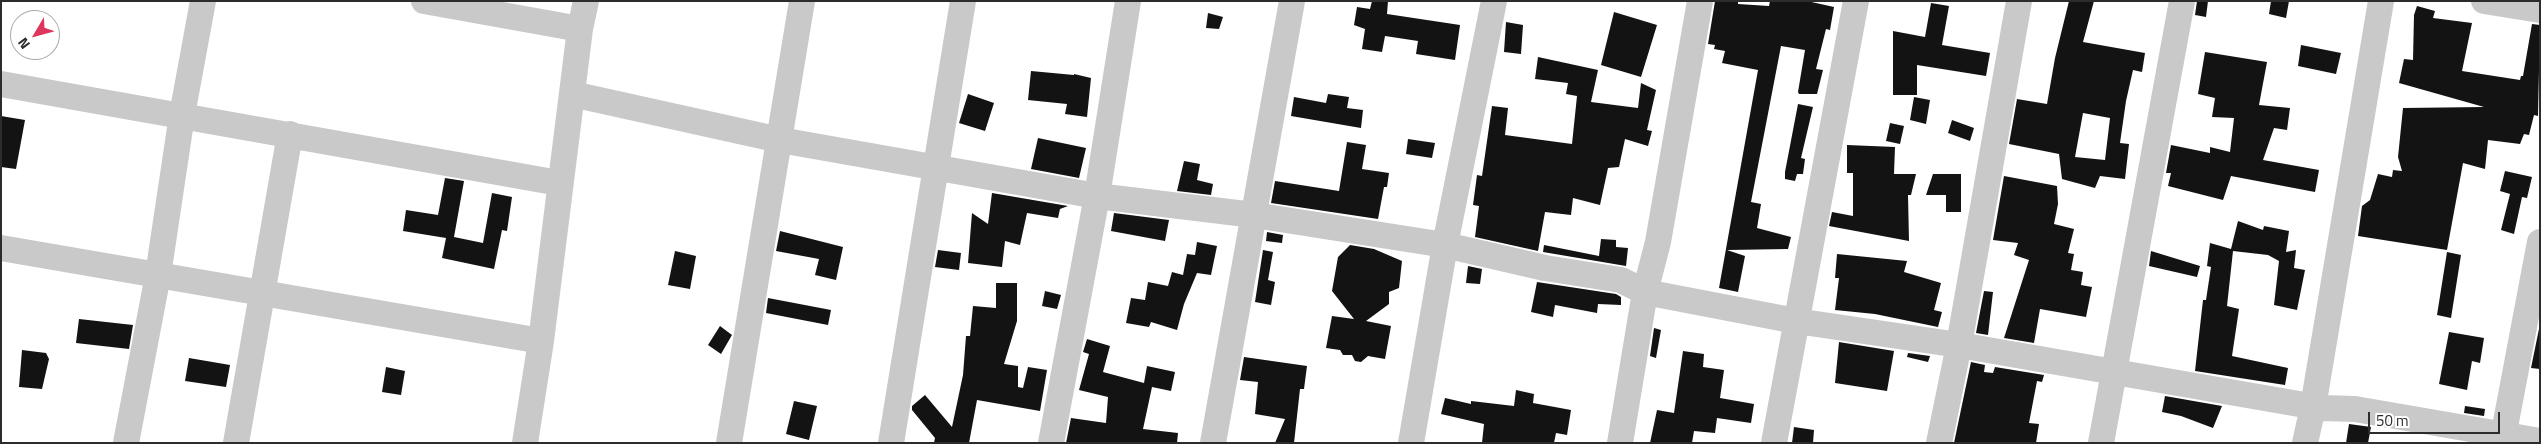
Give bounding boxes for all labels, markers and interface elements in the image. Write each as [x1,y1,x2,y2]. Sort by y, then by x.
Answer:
north arrow [10,10,60,60]
text: N [12,34,35,54]
scale bar [2371,402,2504,434]
text: 50 m [2376,409,2409,432]

